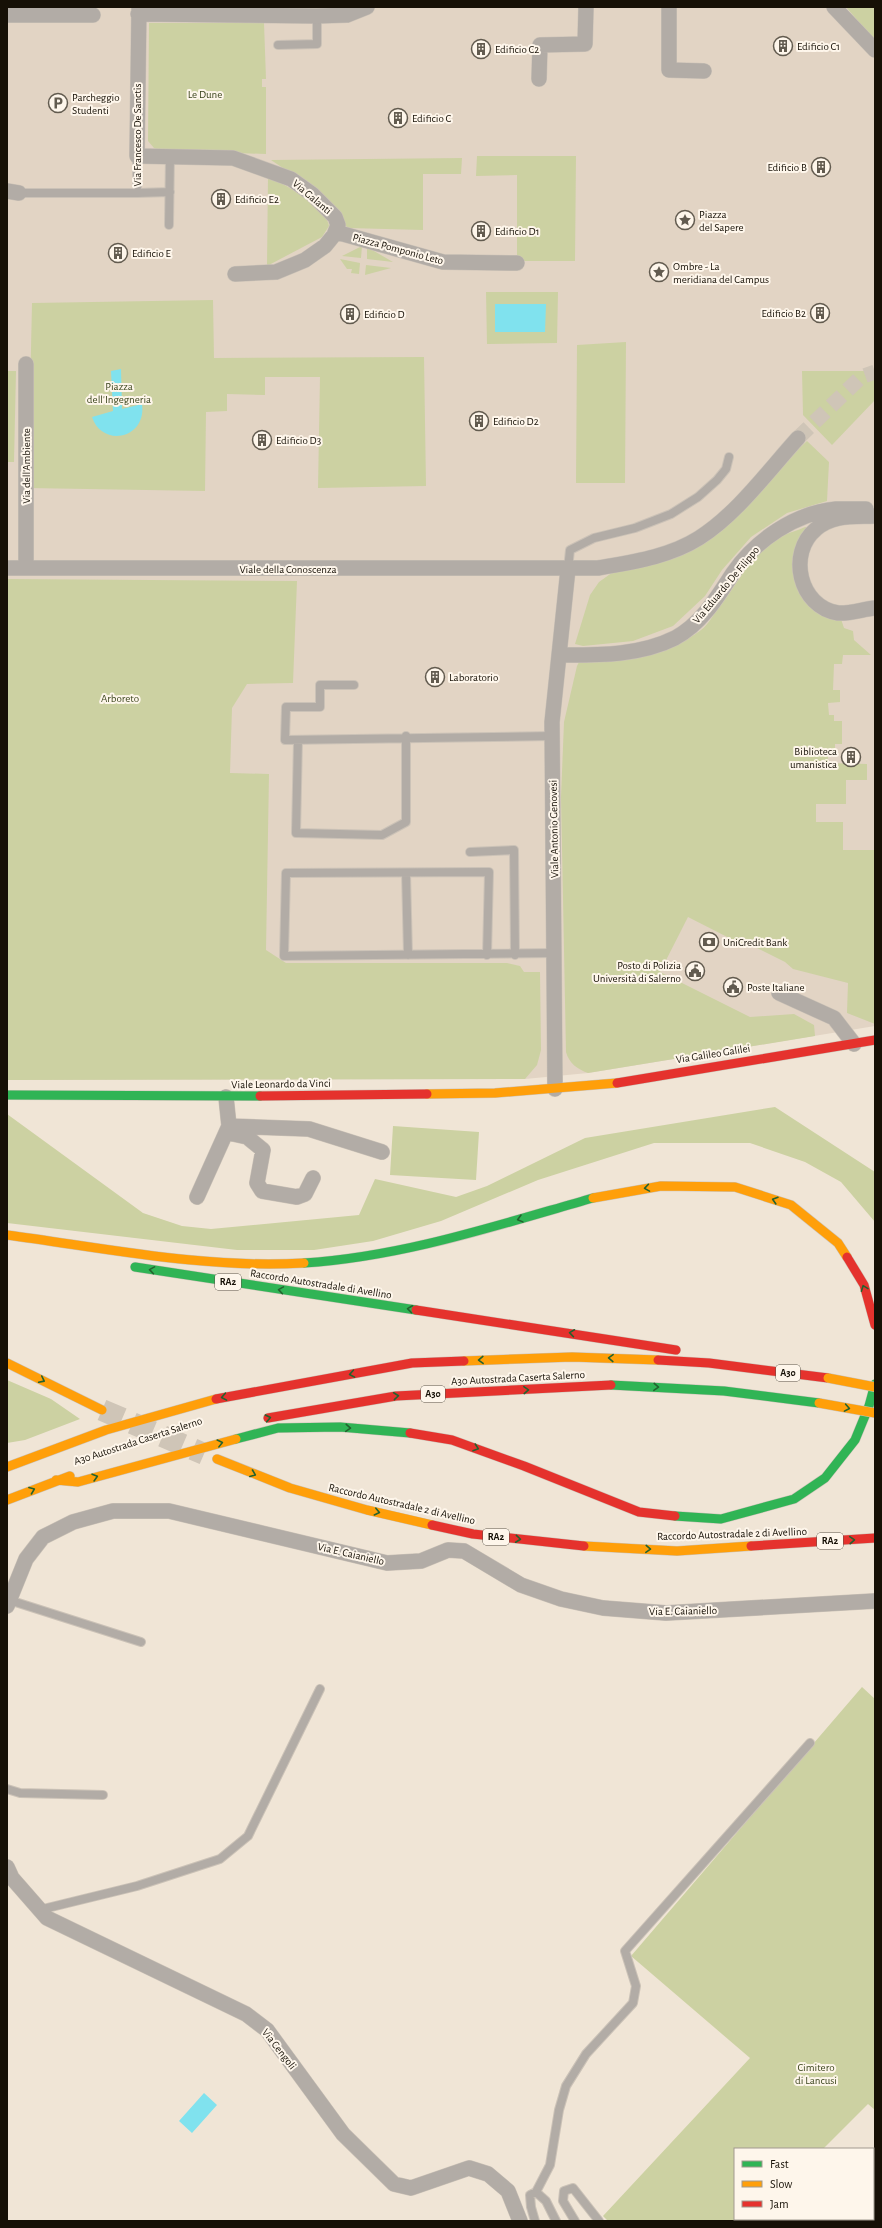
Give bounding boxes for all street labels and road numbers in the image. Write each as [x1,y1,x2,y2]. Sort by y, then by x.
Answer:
street label: Via Francesco De Sanctis [132,83,143,187]
street label: Via Galanti [291,178,333,216]
street label: Piazza Pomponio Leto [351,232,445,266]
street label: Via dell'Ambiente [21,428,32,504]
street label: Via Eduardo De Filippo [691,544,761,626]
street label: Viale della Conoscenza [239,564,337,575]
street label: Viale Antonio Genovesi [548,780,560,878]
street label: Via Galileo Galilei [675,1043,751,1065]
street label: Viale Leonardo da Vinci [231,1078,331,1090]
street label: Raccordo Autostradale di Avellino [249,1267,393,1301]
road number: RA2 [215,1274,241,1290]
road number: A30 [776,1365,800,1381]
street label: A30 Autostrada Caserta Salerno [451,1369,585,1387]
road number: A30 [421,1386,445,1402]
street label: A30 Autostrada Caserta Salerno [73,1415,203,1467]
street label: Raccordo Autostradale 2 di Avellino [328,1482,476,1526]
street label: Raccordo Autostradale 2 di Avellino [657,1526,807,1542]
road number: RA2 [483,1529,509,1545]
road number: RA2 [817,1533,843,1549]
street label: Via E. Caianiello [317,1541,385,1567]
street label: Via E. Caianiello [649,1605,717,1617]
street label: Via Cengoli [260,2027,298,2071]

